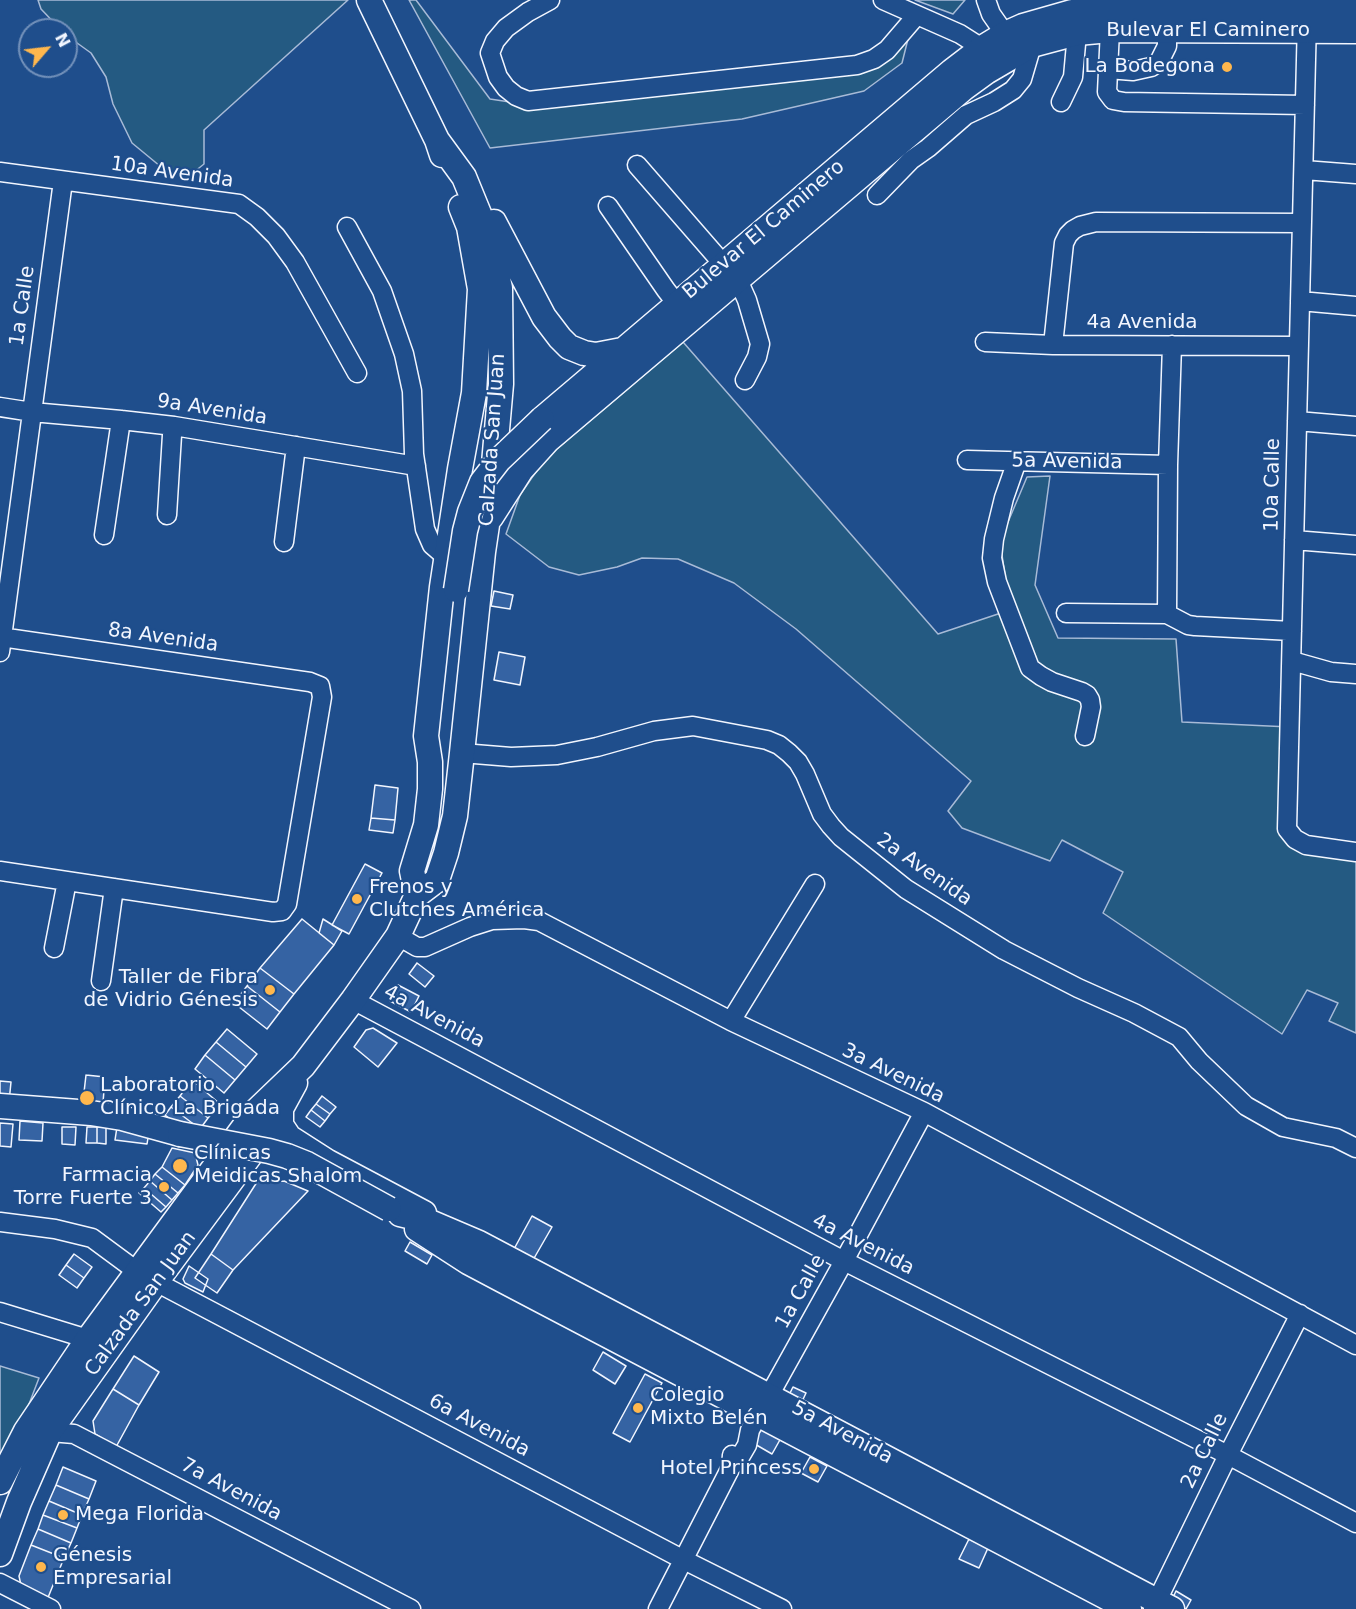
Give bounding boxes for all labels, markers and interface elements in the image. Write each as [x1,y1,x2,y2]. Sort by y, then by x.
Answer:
north arrow [18,18,78,78]
street label: Bulevar El Caminero [1106,19,1310,43]
text: N [51,30,74,51]
place label: La Bodegona [1084,55,1215,79]
marker: La Bodegona [1220,60,1234,74]
street label: 10a Avenida [109,152,235,194]
street label: Bulevar El Caminero [678,155,850,305]
street label: 1a Calle [5,264,41,348]
street label: 4a Avenida [1086,311,1198,335]
street label: Calzada San Juan [475,353,511,527]
street label: 9a Avenida [155,389,269,431]
street label: 10a Calle [1260,438,1286,532]
street label: 5a Avenida [1011,449,1123,475]
street label: 8a Avenida [106,618,220,658]
street label: 2a Avenida [872,828,976,912]
place label: Frenos y Clutches América [369,876,544,923]
marker: Frenos y Clutches América [350,892,364,906]
place label: Taller de Fibra de Vidrio Génesis [84,966,258,1013]
street label: 4a Avenida [379,980,489,1054]
marker: Taller de Fibra de Vidrio Génesis [263,983,277,997]
street label: 3a Avenida [838,1039,948,1109]
place label: Laboratorio Clínico La Brigada [100,1074,280,1121]
marker: Laboratorio Clínico La Brigada [78,1089,96,1107]
place label: Clínicas Meidicas Shalom [194,1142,362,1189]
marker: Clínicas Meidicas Shalom [171,1157,189,1175]
place label: Farmacia Torre Fuerte 3 [14,1164,152,1211]
marker: Farmacia Torre Fuerte 3 [157,1180,171,1194]
street label: 4a Avenida [808,1209,918,1281]
street label: Calzada San Juan [80,1227,202,1381]
street label: 1a Calle [771,1251,831,1333]
place label: Colegio Mixto Belén [650,1384,768,1431]
street label: 6a Avenida [424,1389,534,1463]
street label: 5a Avenida [787,1396,897,1470]
marker: Colegio Mixto Belén [631,1401,645,1415]
street label: 2a Calle [1176,1409,1234,1493]
street label: 7a Avenida [176,1453,286,1527]
place label: Hotel Princess [660,1457,802,1481]
marker: Hotel Princess [807,1462,821,1476]
place label: Mega Florida [75,1503,204,1527]
marker: Mega Florida [56,1508,70,1522]
place label: Génesis Empresarial [53,1544,172,1591]
marker: Génesis Empresarial [34,1560,48,1574]

